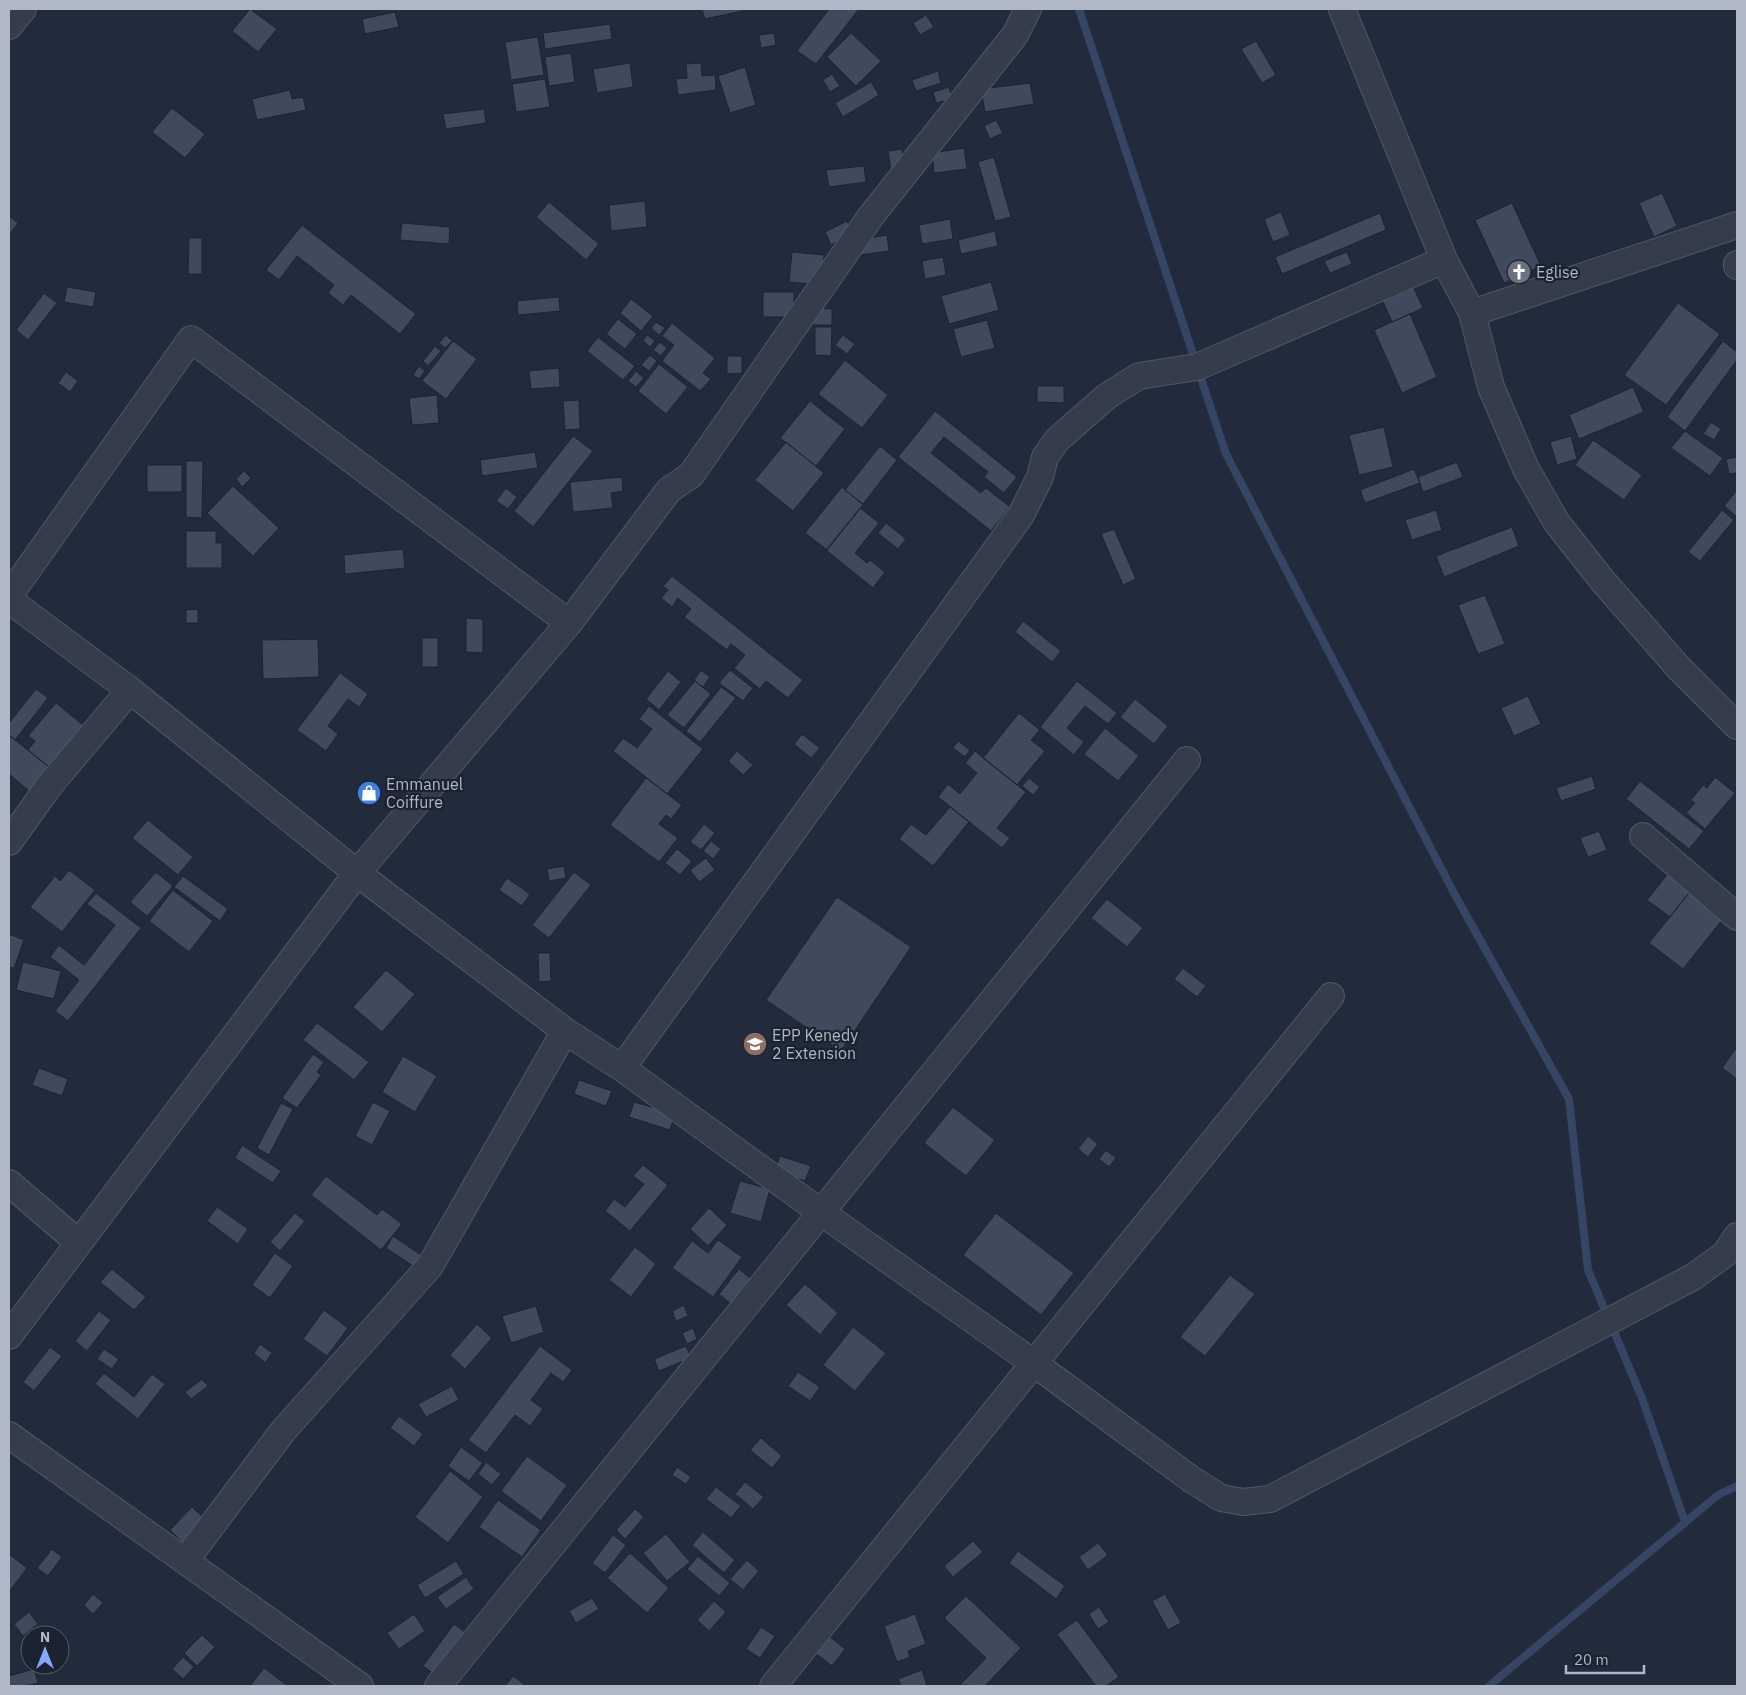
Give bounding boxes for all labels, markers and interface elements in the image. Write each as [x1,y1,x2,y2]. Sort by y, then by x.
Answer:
church icon: Eglise [1506,259,1532,285]
place label: Eglise [1536,262,1579,282]
place label: Emmanuel Coiffure [386,774,463,812]
shop icon: Emmanuel Coiffure [356,780,382,806]
place label: EPP Kenedy 2 Extension [772,1025,858,1063]
school or university icon: EPP Kenedy 2 Extension [742,1031,768,1057]
north arrow [20,1625,70,1675]
text: N [40,1628,50,1646]
scale bar [1566,1642,1644,1674]
text: 20 m [1574,1650,1609,1669]

